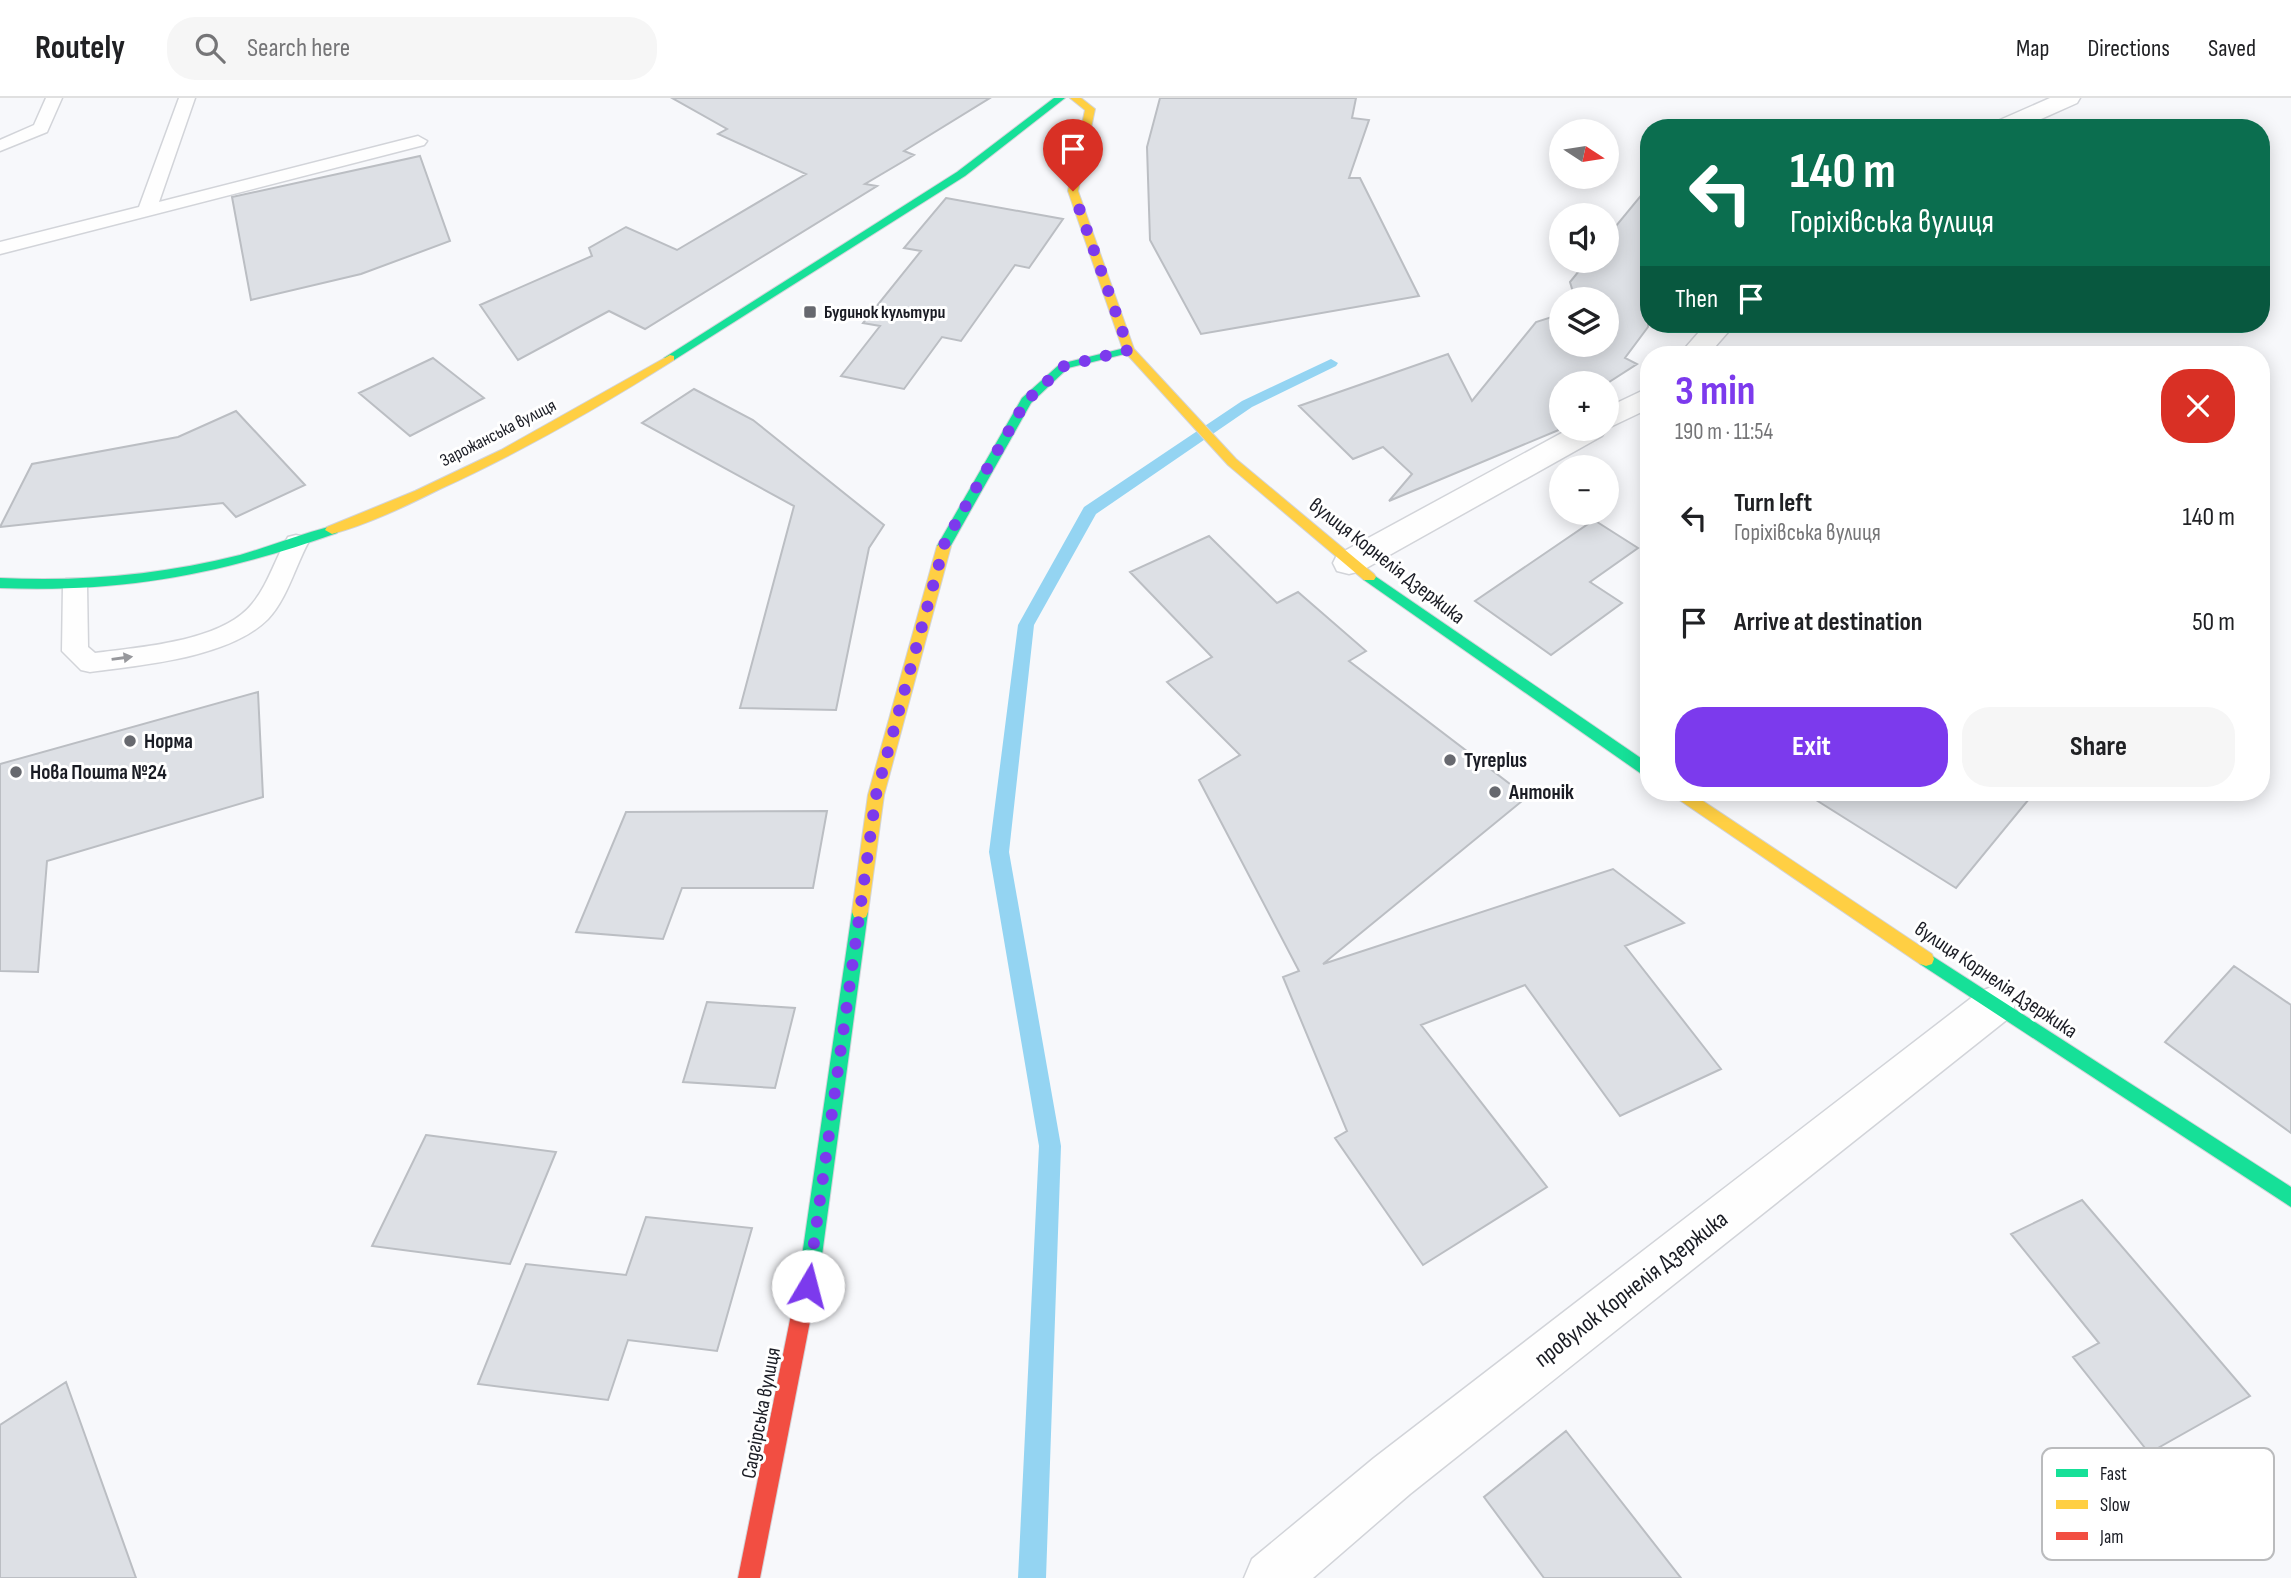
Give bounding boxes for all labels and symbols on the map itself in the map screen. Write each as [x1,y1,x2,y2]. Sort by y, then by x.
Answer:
pin [1043,119,1103,191]
north arrow [1549,119,1619,189]
place label: Будинок культури [824,302,946,323]
marker: Будинок культури [802,304,818,320]
street label: Зарожанська вулиця [436,395,560,471]
street label: вулиця Корнелія Дзержика [1304,492,1470,630]
one-way arrow [111,652,133,663]
place label: Норма [144,729,193,754]
marker: Норма [122,733,138,749]
place label: Tyreplus [1464,748,1527,773]
marker: Tyreplus [1442,752,1458,768]
place label: Нова Пошта №24 [30,760,167,785]
marker: Нова Пошта №24 [8,764,24,780]
place label: Антонік [1508,780,1574,805]
marker: Антонік [1487,784,1503,800]
street label: вулиця Корнелія Дзержика [1910,916,2082,1044]
street label: провулок Корнелія Дзержика [1528,1204,1734,1374]
position arrow [771,1249,845,1323]
street label: Садгірська вулиця [736,1345,786,1481]
legend [2042,1448,2274,1560]
text: Fast [2100,1463,2127,1486]
text: Slow [2100,1494,2130,1517]
text: Jam [2099,1526,2123,1549]

